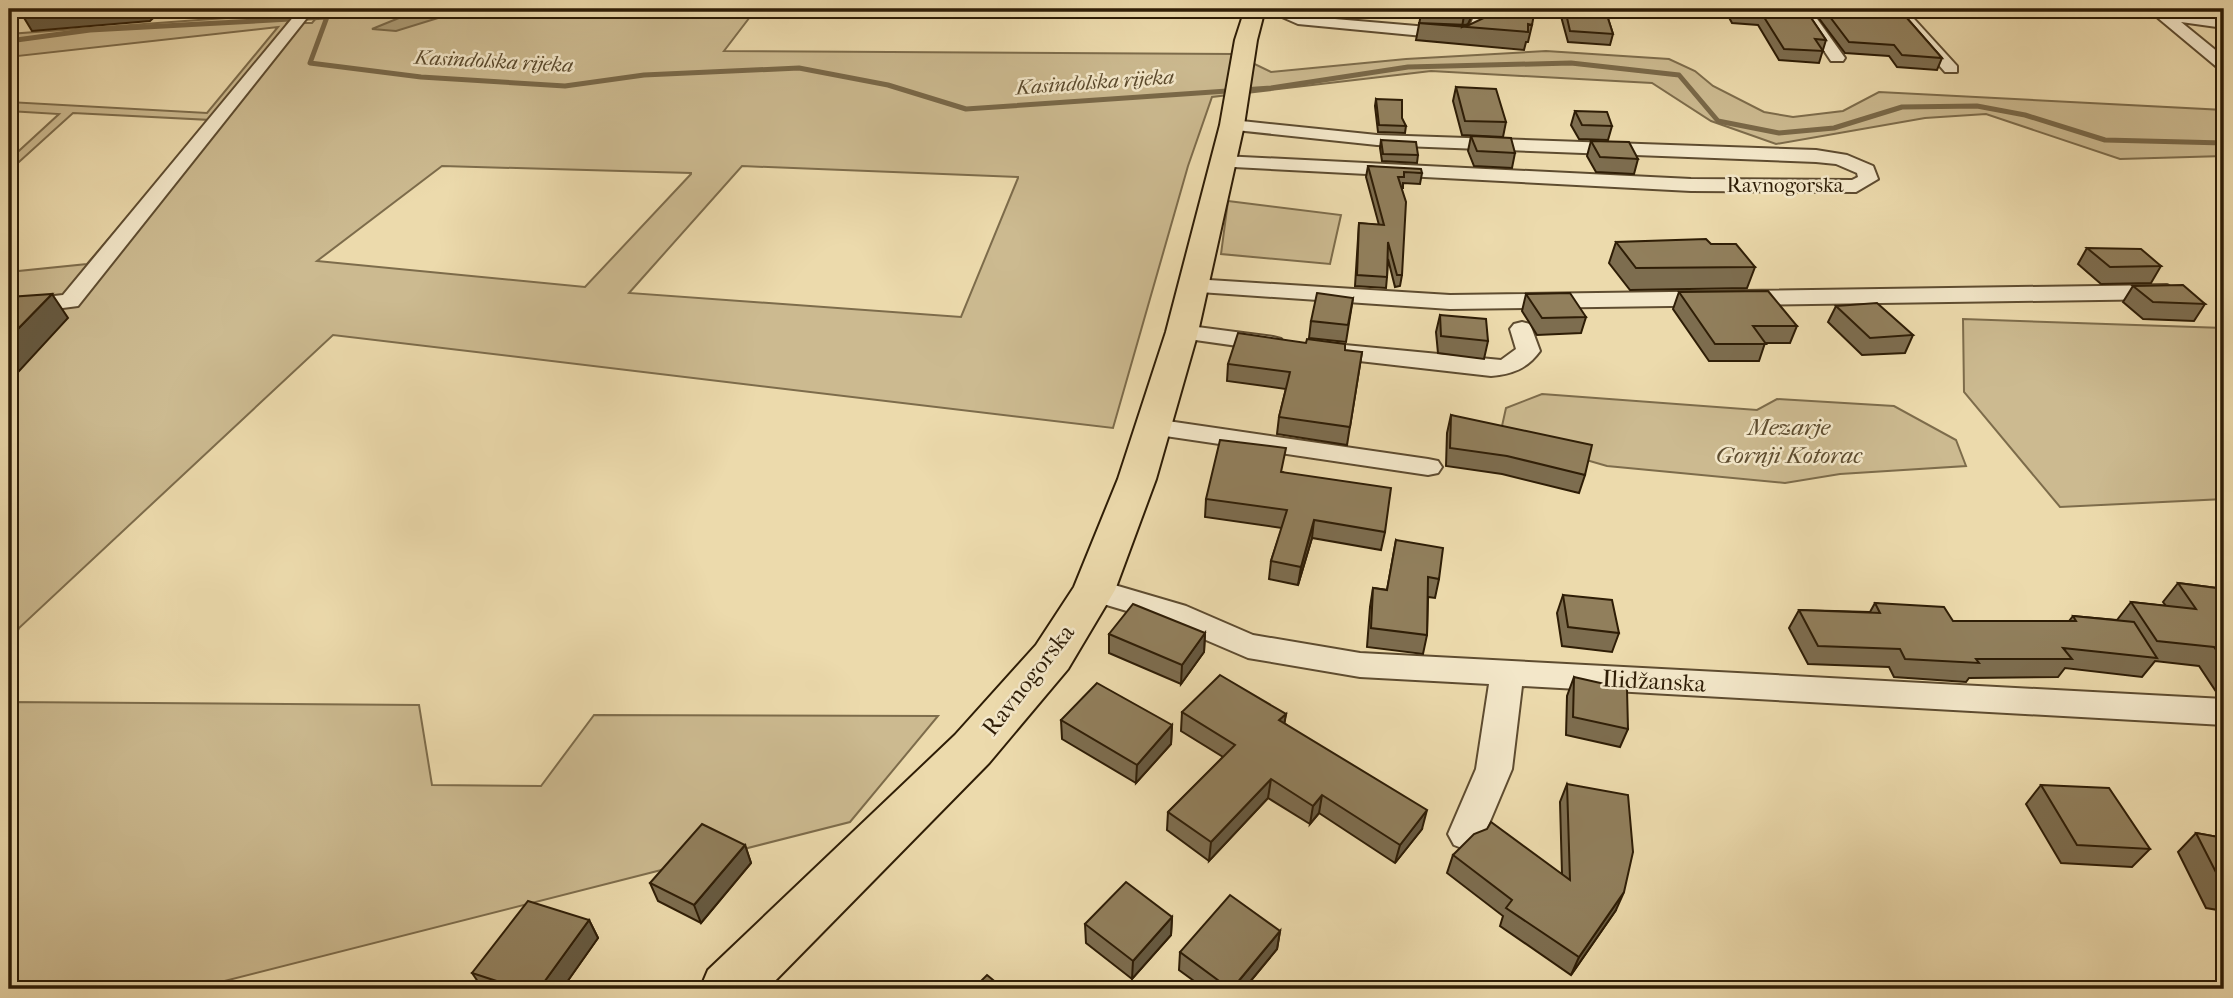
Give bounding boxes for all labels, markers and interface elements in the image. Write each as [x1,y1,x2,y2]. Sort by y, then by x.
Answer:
water label: Kasindolska rijeka [412,45,574,77]
water label: Kasindolska rijeka [1013,64,1175,100]
street label: Ravnogorska [1727,173,1844,197]
park label: Mezarje Gornji Kotorac [1716,413,1863,469]
street label: Ravnogorska [976,618,1081,741]
street label: Ilidžanska [1601,664,1708,698]

